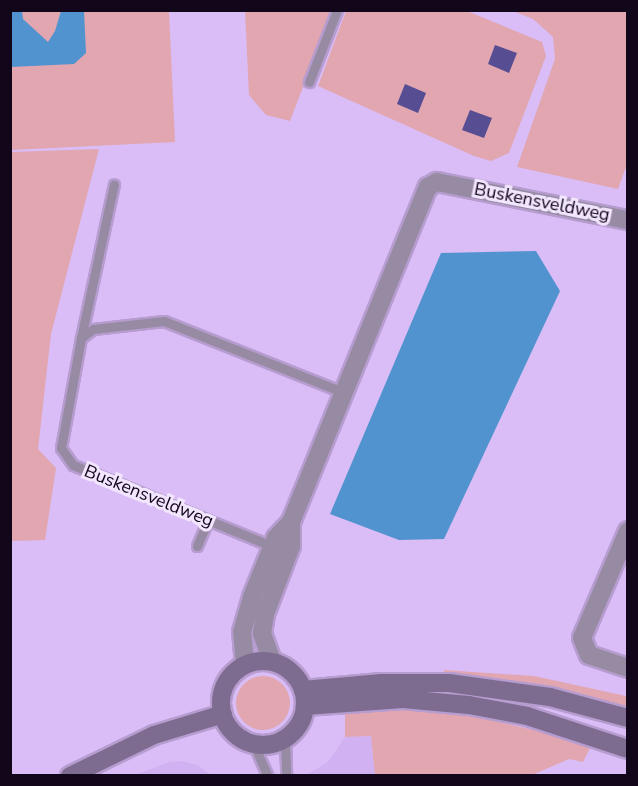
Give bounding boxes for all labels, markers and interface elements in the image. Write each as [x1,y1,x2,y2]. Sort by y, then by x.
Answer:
street label: Buskensveldweg [472,178,612,226]
street label: Buskensveldweg [81,460,217,532]

